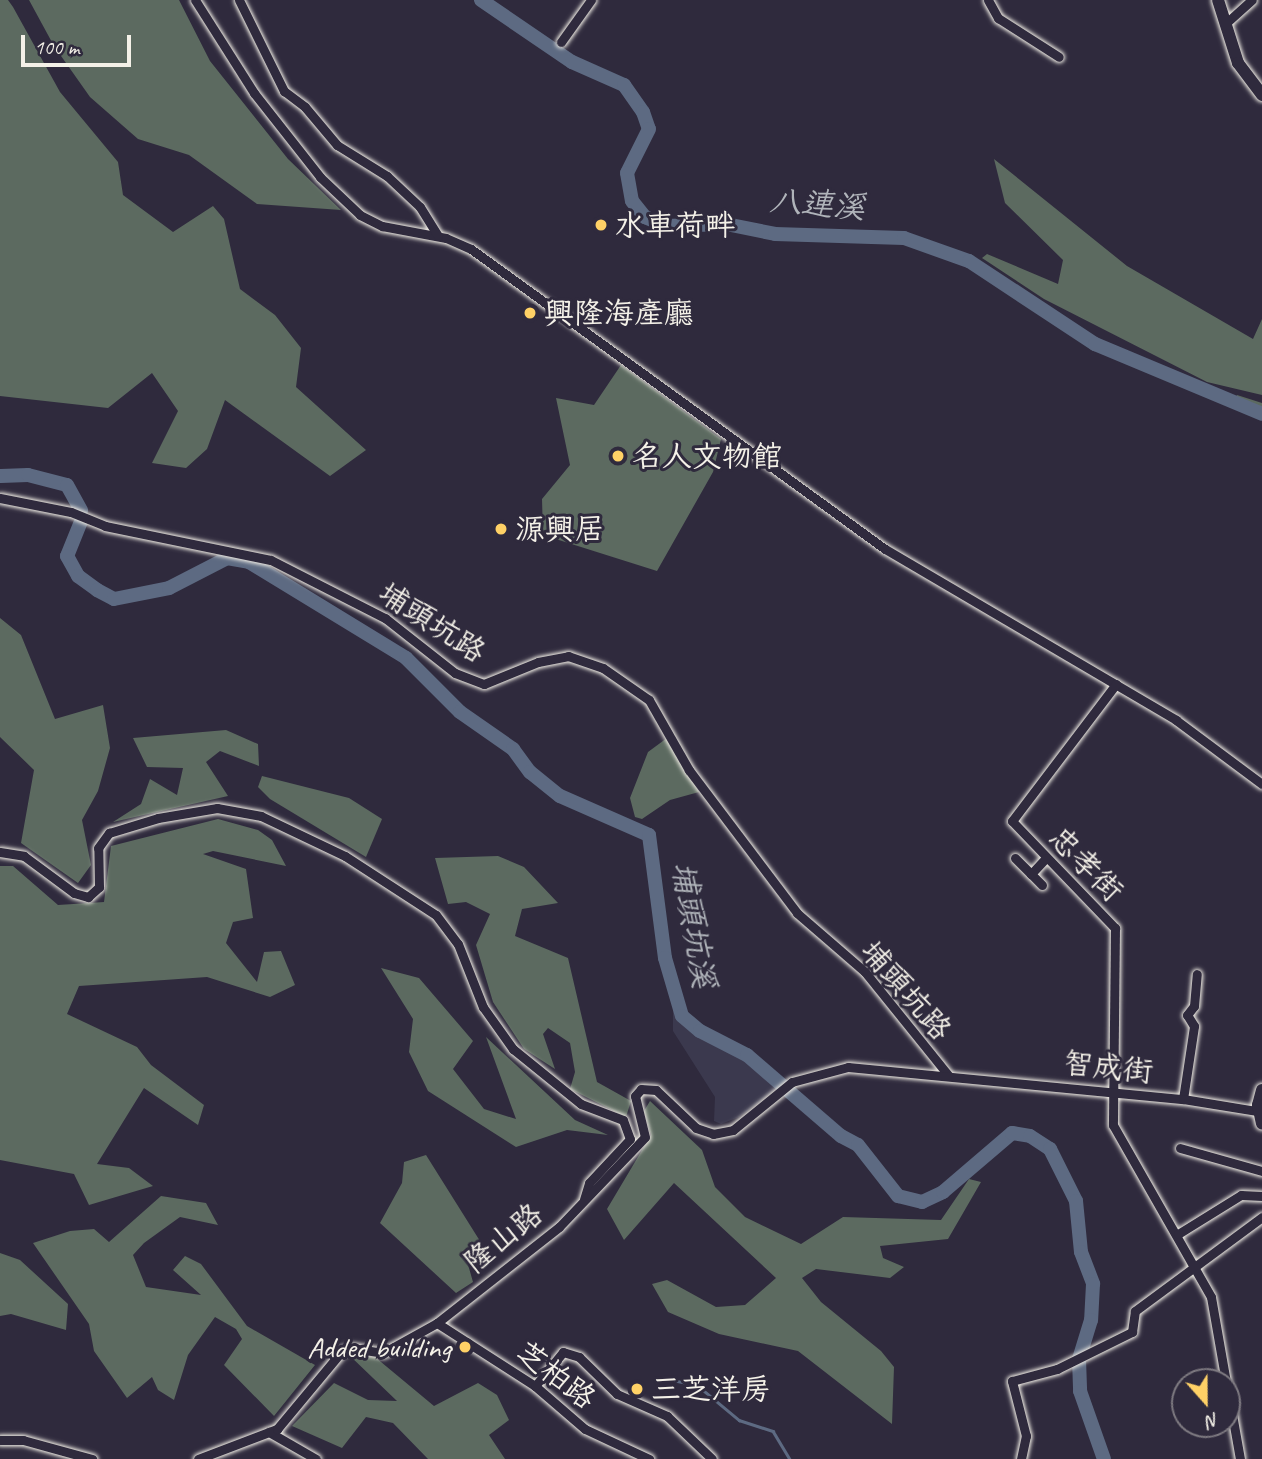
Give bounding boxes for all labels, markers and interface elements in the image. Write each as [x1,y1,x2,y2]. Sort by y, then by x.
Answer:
scale bar [24,21,135,65]
text: 100 m [34,34,79,60]
water label: 八連溪 [768,182,866,228]
place label: 水車荷畔 [615,207,735,243]
marker: 水車荷畔 [593,217,609,233]
place label: 興隆海產廳 [544,295,694,331]
marker: 興隆海產廳 [522,305,538,321]
place label: 名人文物館 [632,438,782,474]
marker: 名人文物館 [610,448,626,464]
place label: 源興居 [515,511,605,547]
marker: 源興居 [493,521,509,537]
street label: 埔頭坑路 [372,574,492,670]
street label: 忠孝街 [1041,819,1131,909]
water label: 埔頭坑溪 [663,859,723,991]
street label: 埔頭坑路 [853,933,959,1047]
street label: 智成街 [1061,1044,1155,1090]
street label: 隆山路 [457,1196,549,1280]
place label: Added building [307,1329,451,1365]
street label: 芝柏路 [509,1334,603,1416]
marker: Added building [457,1339,473,1355]
north arrow [1171,1368,1241,1438]
place label: 三芝洋房 [651,1371,771,1407]
marker: 三芝洋房 [629,1381,645,1397]
text: N [1203,1407,1223,1434]

